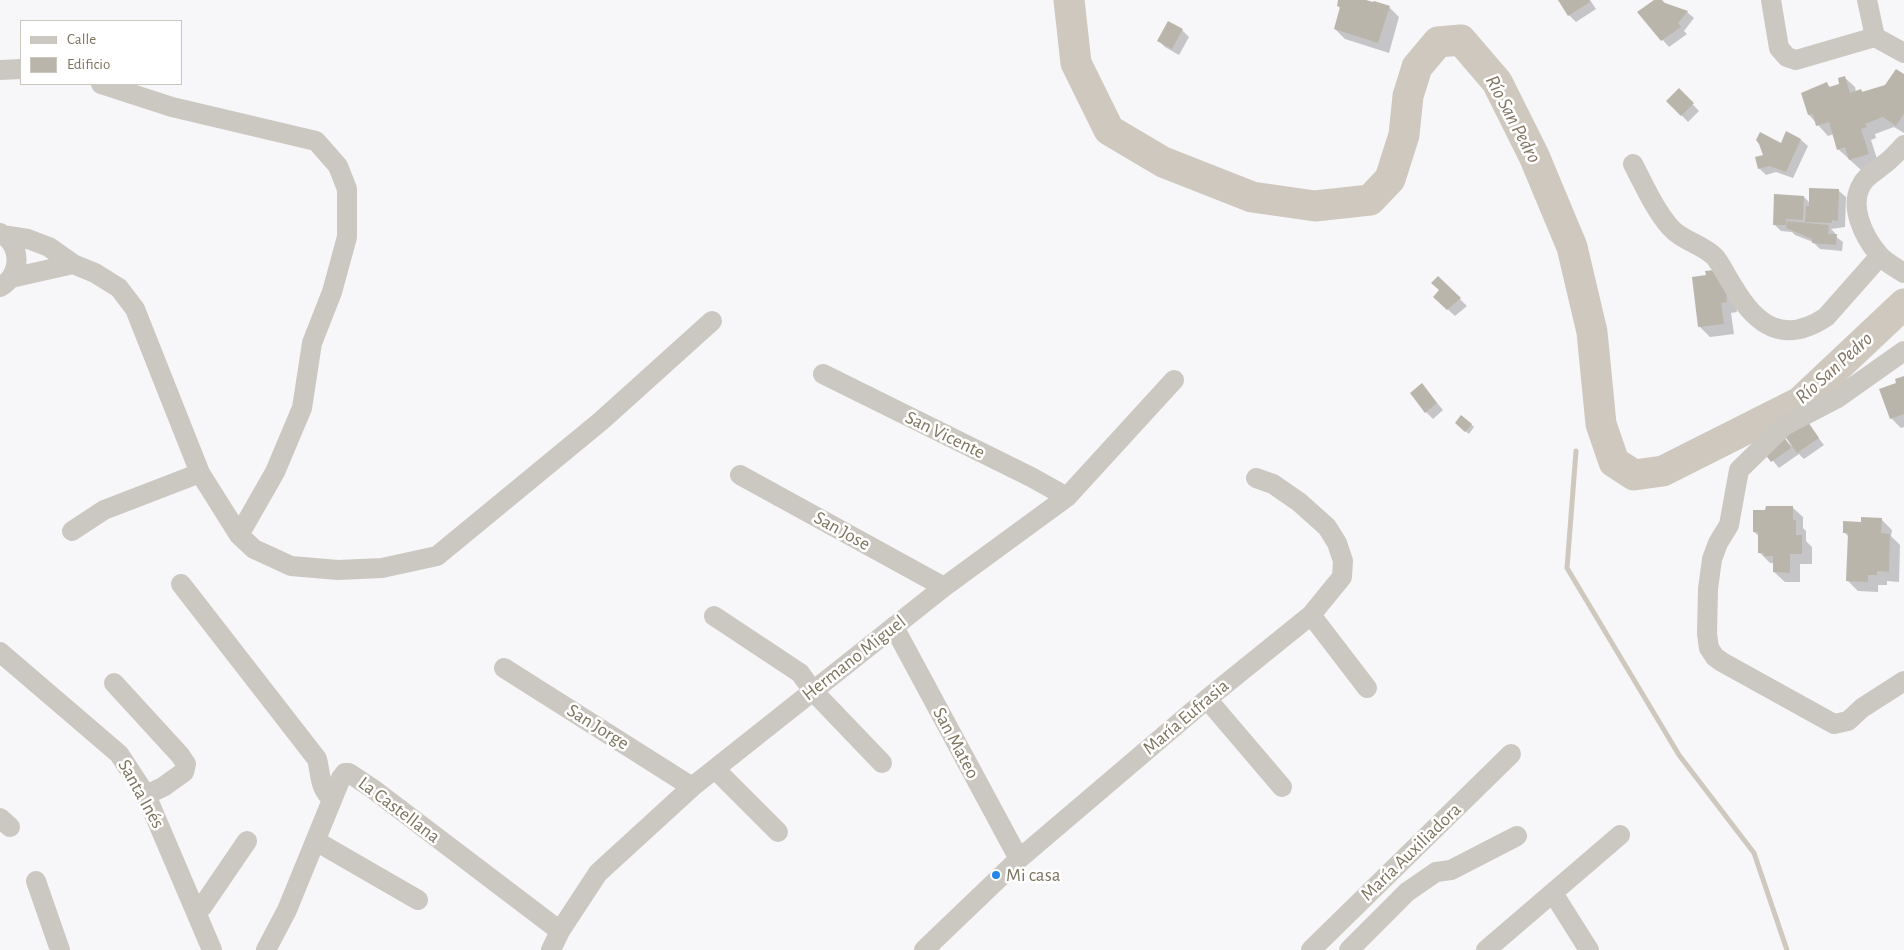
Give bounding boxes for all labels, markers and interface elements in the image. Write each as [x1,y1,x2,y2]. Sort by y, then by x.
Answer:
legend [20,20,182,85]
text: Calle [67,32,96,47]
text: Edificio [67,57,110,72]
water label: Río San Pedro [1480,71,1546,167]
water label: Río San Pedro [1790,327,1878,409]
street label: San Vicente [901,406,989,464]
street label: San Jose [810,506,874,556]
street label: Hermano Miguel [798,610,910,706]
street label: María Eufrasia [1138,674,1234,760]
street label: San Jorge [563,699,633,755]
street label: San Mateo [928,703,984,783]
street label: Santa Inés [113,755,169,833]
street label: La Castellana [354,772,444,848]
street label: María Auxiliadora [1356,798,1466,906]
place label: Mi casa [1006,864,1060,886]
marker: Mi casa [990,869,1002,881]

